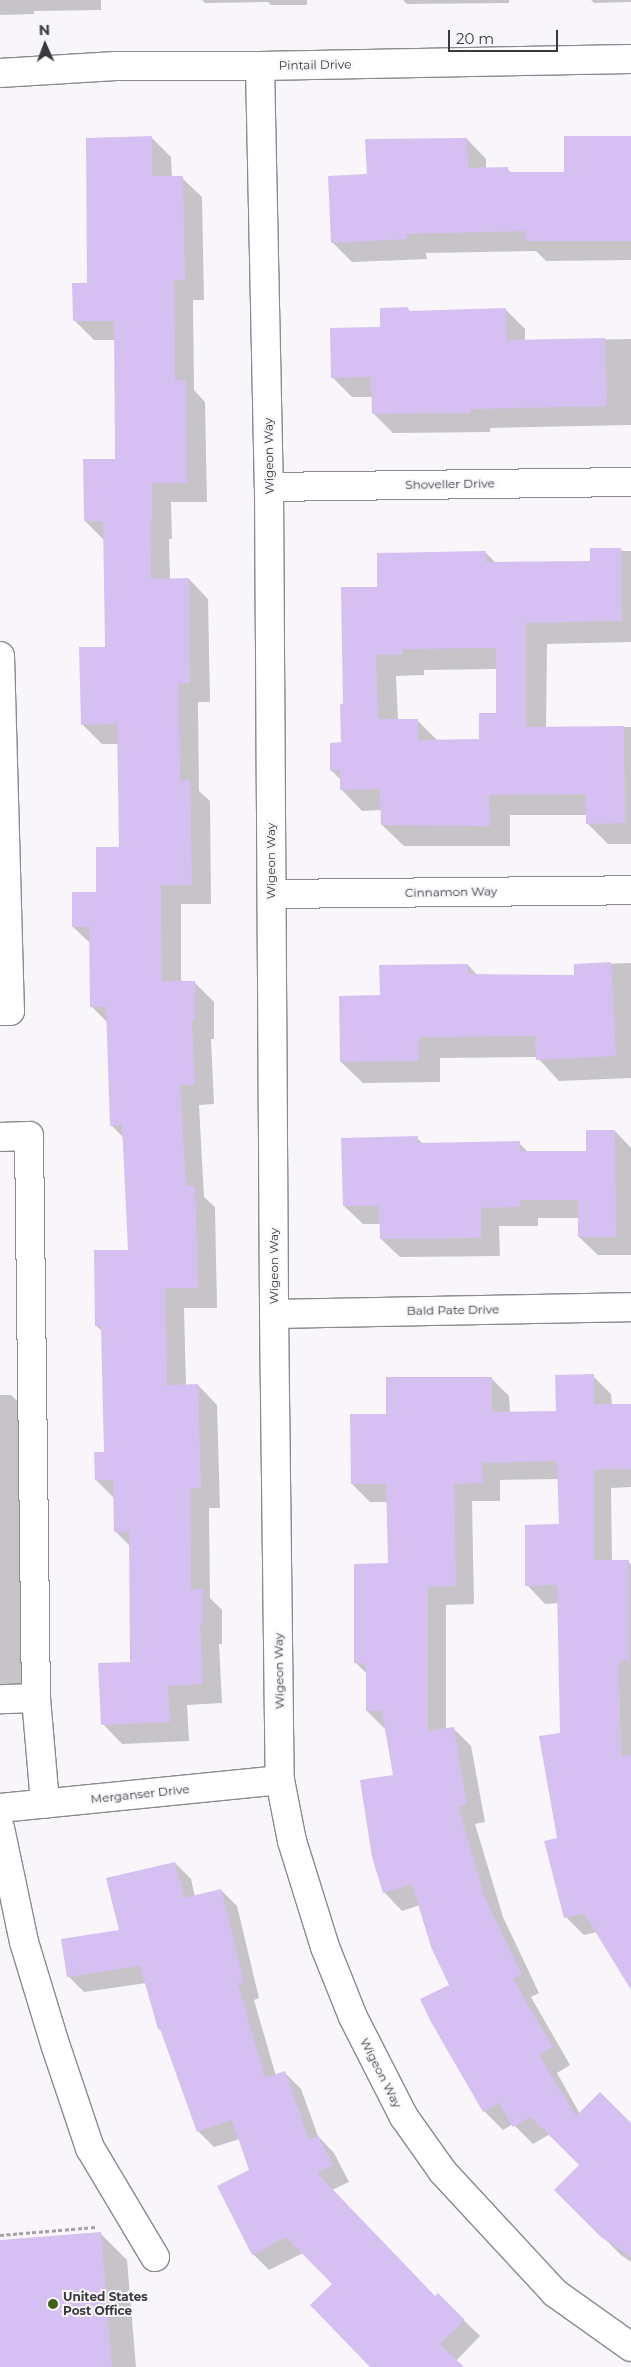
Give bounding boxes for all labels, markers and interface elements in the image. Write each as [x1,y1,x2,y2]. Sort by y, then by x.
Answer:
north arrow [20,20,70,70]
scale bar [451,20,561,52]
text: N [39,21,50,39]
text: 20 m [456,29,494,48]
street label: Pintail Drive [279,57,351,73]
street label: Wigeon Way [261,418,277,494]
street label: Shoveller Drive [405,476,495,492]
street label: Wigeon Way [264,823,278,899]
street label: Cinnamon Way [405,884,497,900]
street label: Wigeon Way [267,1228,281,1304]
street label: Bald Pate Drive [407,1302,499,1318]
street label: Wigeon Way [271,1633,287,1709]
street label: Merganser Drive [90,1782,190,1806]
street label: Wigeon Way [357,2036,405,2110]
place label: United States Post Office [63,2290,148,2318]
marker: United States Post Office [47,2298,59,2310]

